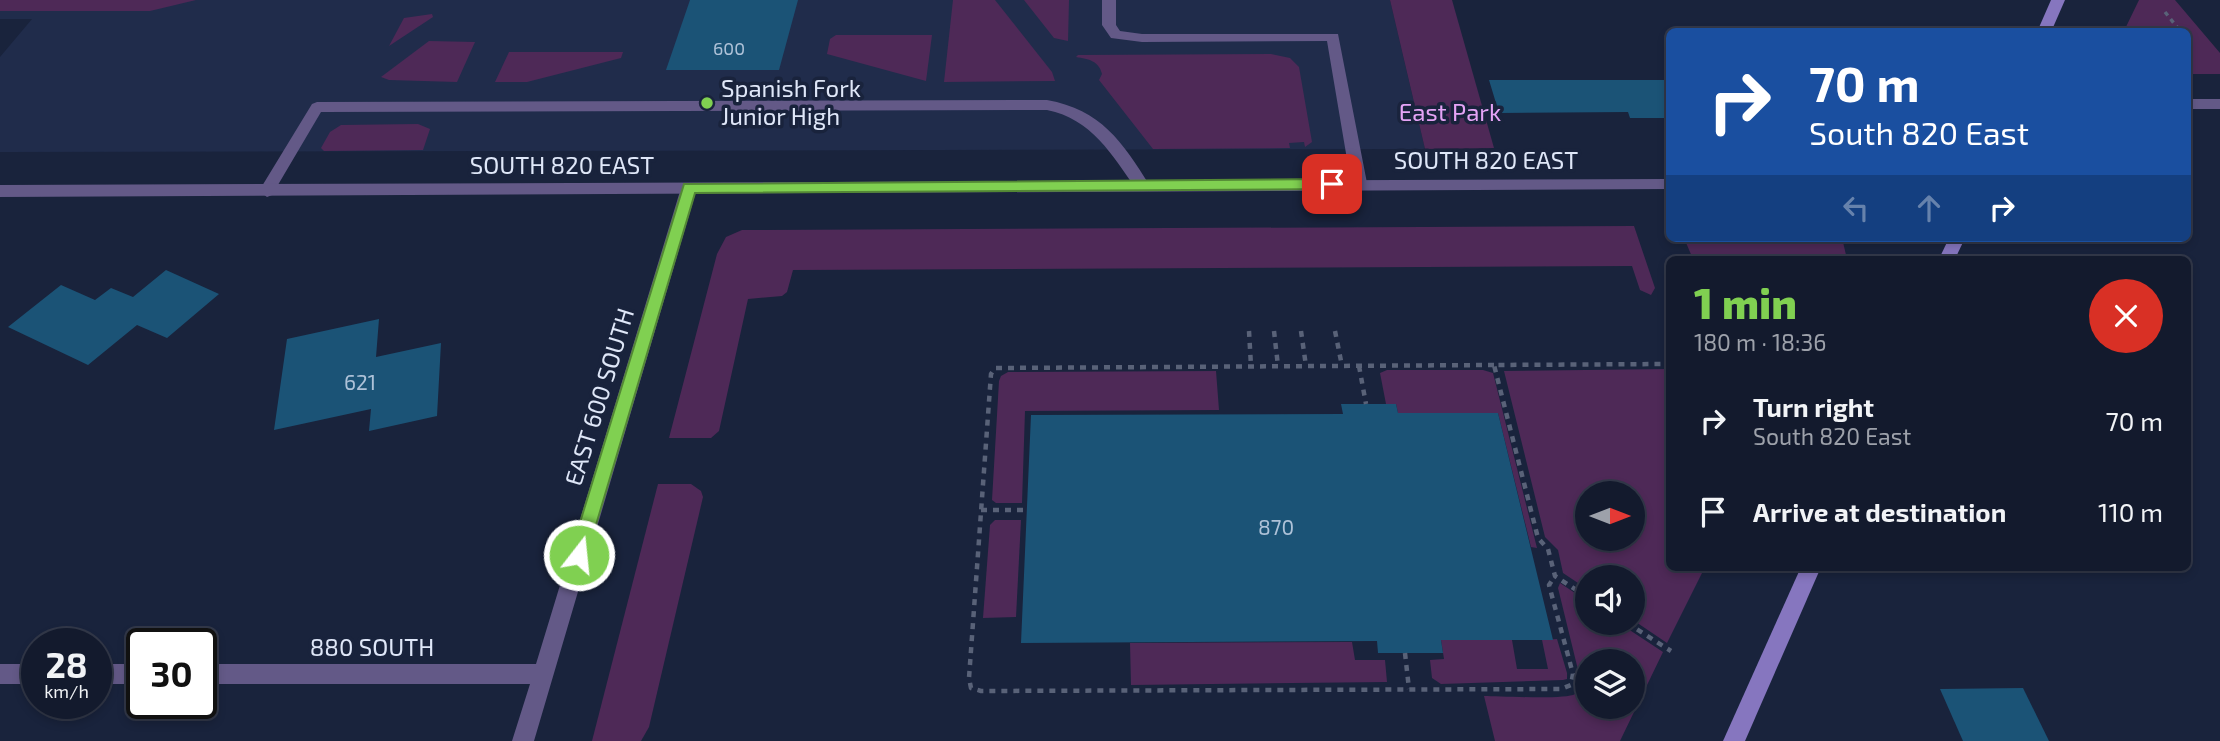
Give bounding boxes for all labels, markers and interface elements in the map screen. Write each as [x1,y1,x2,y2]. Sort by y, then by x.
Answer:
house number: 600 [713,37,745,59]
text: 70 m [1809,53,1920,112]
icon: right [1694,56,1785,147]
place label: Spanish Fork Junior High [721,73,861,130]
marker: Spanish Fork Junior High [699,95,715,111]
park label: East Park [1399,97,1501,126]
text: South 820 East [1809,113,2029,151]
street label: SOUTH 820 EAST [1394,145,1578,174]
street label: SOUTH 820 EAST [470,150,654,179]
pin [1302,154,1362,214]
icon: arrive [1313,165,1351,203]
icon: left [1837,189,1875,227]
icon: ahead [1910,189,1948,227]
icon: right [1983,189,2021,227]
text: 1 min [1694,277,1797,327]
button: close [2089,279,2163,353]
street label: EAST 600 SOUTH [558,304,639,489]
text: 180 m · 18:36 [1694,328,1826,356]
house number: 621 [344,369,376,394]
text: Turn right [1753,391,1874,422]
icon: right [1694,402,1732,440]
text: 70 m [2105,405,2163,436]
text: South 820 East [1753,422,1911,450]
north arrow [1575,481,1645,551]
map controls [1575,481,1645,719]
icon: arrive [1694,493,1732,531]
text: Arrive at destination [1753,496,2006,527]
text: 110 m [2098,496,2163,527]
house number: 870 [1258,514,1294,539]
position arrow [542,518,616,592]
button: sound [1575,565,1645,635]
speed limit sign: 30 [126,628,217,719]
street label: 880 SOUTH [310,632,434,661]
text: 28 [45,643,88,685]
button: layers [1575,649,1645,719]
text: km/h [44,680,89,702]

